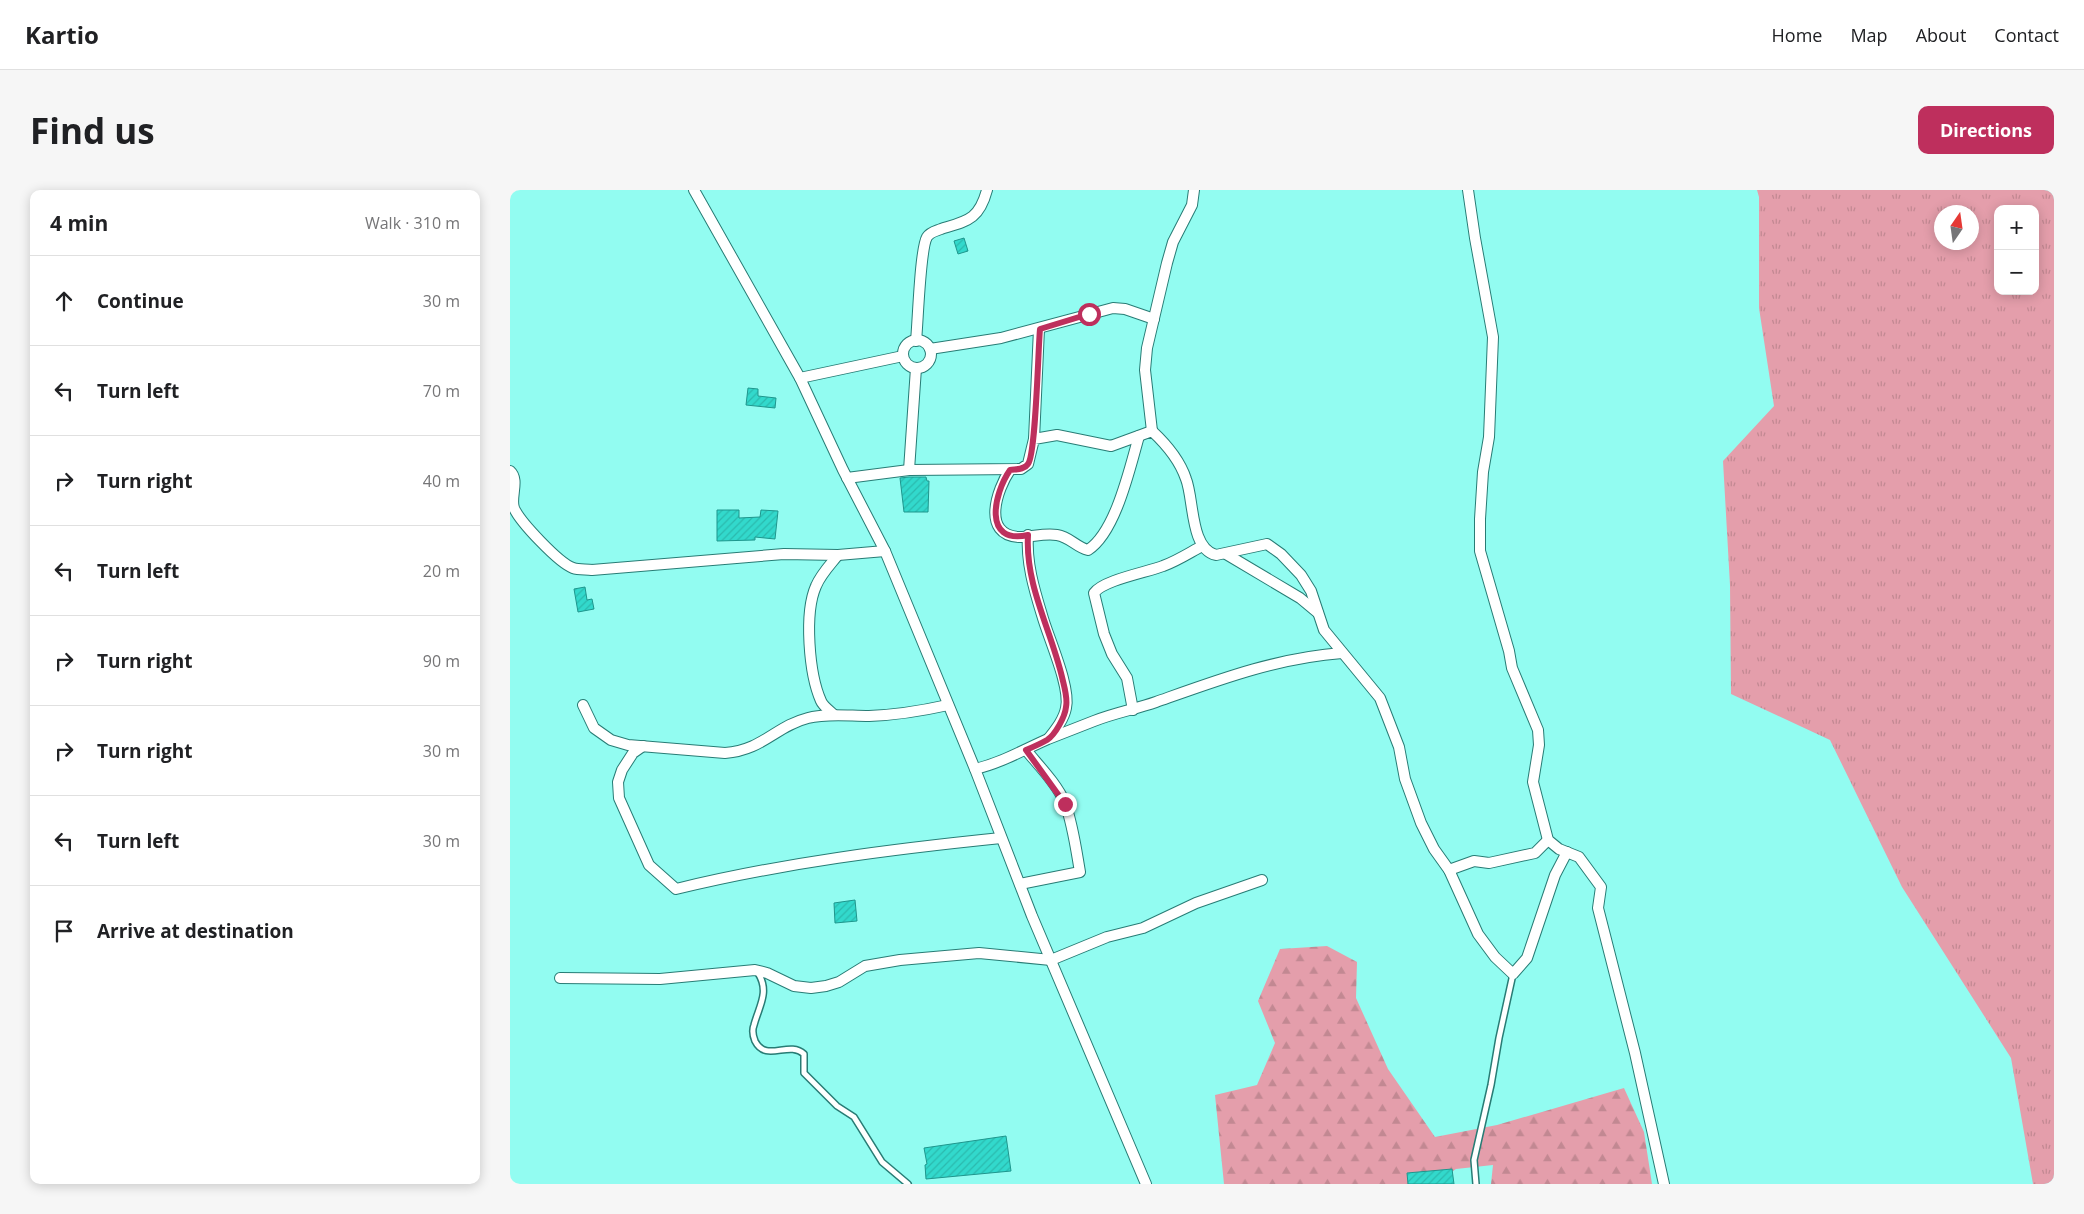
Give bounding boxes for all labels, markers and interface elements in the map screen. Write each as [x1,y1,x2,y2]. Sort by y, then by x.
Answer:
text: Kartio [25,18,99,51]
text: Home [1772,23,1822,47]
text: Map [1850,23,1888,47]
text: About [1916,23,1966,47]
text: Contact [1994,23,2059,47]
button: Directions [1918,106,2054,154]
text: Find us [30,107,155,154]
north arrow [1934,205,1979,250]
map controls [1994,205,2039,295]
button: + [1994,205,2039,250]
text: 4 min [50,209,108,237]
text: Walk · 310 m [365,212,460,234]
button: − [1994,250,2039,295]
icon: ahead [50,287,78,315]
text: Continue [97,288,184,314]
text: 30 m [423,290,460,312]
route start [1078,303,1101,326]
icon: left [50,377,78,405]
text: Turn left [97,378,179,404]
text: 70 m [423,380,460,402]
icon: right [50,467,78,495]
text: Turn right [97,468,192,494]
text: 40 m [423,470,460,492]
icon: left [50,557,78,585]
text: Turn left [97,558,179,584]
text: 20 m [423,560,460,582]
icon: right [50,647,78,675]
text: Turn right [97,648,192,674]
text: 90 m [423,650,460,672]
icon: right [50,737,78,765]
text: Turn right [97,738,192,764]
text: 30 m [423,740,460,762]
route end [1054,793,1077,816]
icon: left [50,827,78,855]
text: Turn left [97,828,179,854]
text: 30 m [423,830,460,852]
icon: arrive [50,917,78,945]
text: Arrive at destination [97,918,294,944]

